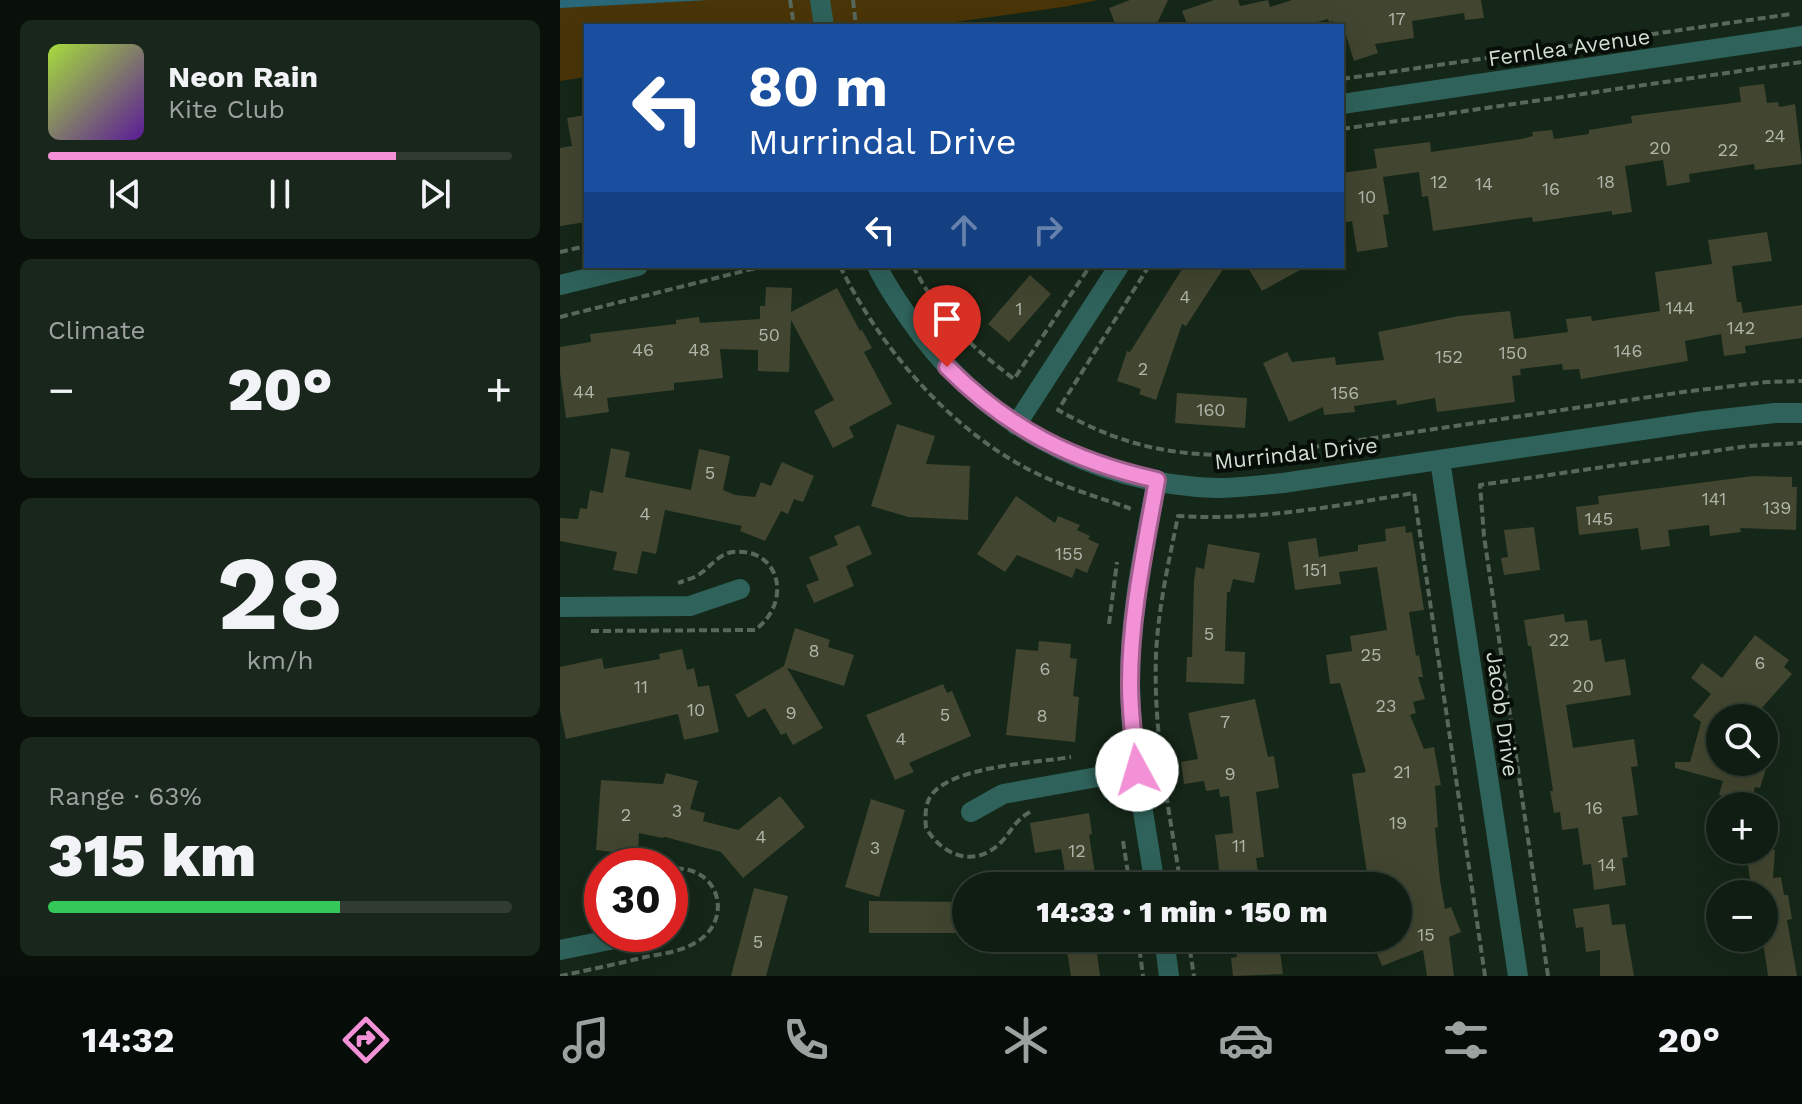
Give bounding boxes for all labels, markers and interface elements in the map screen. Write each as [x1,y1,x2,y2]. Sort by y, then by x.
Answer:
house number: 17 [1388,8,1406,29]
street label: Fernlea Avenue [1486,24,1652,71]
text: 80 m [748,54,888,120]
icon: left [616,56,720,160]
text: Neon Rain [168,59,318,94]
text: Kite Club [168,94,285,124]
text: Murrindal Drive [748,121,1016,163]
house number: 24 [1765,125,1785,146]
house number: 20 [1649,137,1671,158]
house number: 22 [1718,139,1739,160]
house number: 12 [1430,171,1448,192]
house number: 18 [1597,171,1615,192]
icon: previous [103,172,147,216]
icon: pause [258,172,302,216]
icon: next [413,172,457,216]
house number: 14 [1475,173,1493,194]
house number: 16 [1542,178,1560,199]
house number: 10 [1358,186,1376,207]
icon: left [858,208,902,252]
icon: ahead [942,208,986,252]
icon: right [1026,208,1070,252]
pin [913,285,981,367]
house number: 4 [1180,286,1191,307]
icon: arrive [925,297,969,341]
house number: 144 [1665,297,1695,318]
house number: 1 [1015,298,1023,319]
text: Climate [48,315,146,345]
house number: 142 [1727,317,1755,338]
house number: 50 [758,324,780,345]
house number: 46 [632,339,654,360]
house number: 48 [688,339,710,360]
house number: 146 [1614,340,1642,361]
house number: 150 [1499,342,1527,363]
house number: 152 [1435,346,1463,367]
text: 20° [227,354,333,425]
house number: 2 [1138,358,1148,379]
text: − [48,364,75,416]
text: + [485,364,512,416]
house number: 44 [573,381,595,402]
house number: 156 [1331,382,1359,403]
house number: 160 [1196,399,1226,420]
street label: Murrindal Drive [1213,432,1379,475]
house number: 5 [705,462,715,483]
house number: 141 [1702,488,1726,509]
house number: 139 [1763,497,1791,518]
house number: 4 [640,503,651,524]
house number: 145 [1585,508,1613,529]
text: 28 [216,532,344,654]
house number: 155 [1055,543,1083,564]
house number: 151 [1303,559,1327,580]
house number: 5 [1204,623,1214,644]
house number: 22 [1549,629,1570,650]
house number: 8 [808,640,820,661]
house number: 25 [1361,644,1381,665]
text: km/h [247,645,313,675]
street label: Jacob Drive [1481,650,1524,778]
house number: 6 [1755,652,1765,673]
house number: 6 [1040,658,1050,679]
house number: 20 [1572,675,1594,696]
house number: 11 [634,676,648,697]
house number: 23 [1376,695,1397,716]
house number: 10 [687,699,705,720]
house number: 9 [785,702,797,723]
house number: 5 [940,704,950,725]
map controls [1706,704,1778,952]
button: search [1706,704,1778,776]
house number: 8 [1036,705,1048,726]
house number: 7 [1220,711,1230,732]
house number: 4 [896,728,907,749]
position arrow [1095,728,1179,812]
house number: 21 [1393,761,1411,782]
house number: 9 [1224,763,1236,784]
text: Range · 63% [48,781,202,811]
button: + [1706,792,1778,864]
house number: 16 [1585,797,1603,818]
house number: 3 [672,800,682,821]
house number: 2 [621,804,631,825]
house number: 19 [1389,812,1407,833]
text: 315 km [48,820,256,891]
house number: 4 [756,826,767,847]
house number: 11 [1232,835,1246,856]
house number: 3 [870,837,880,858]
house number: 12 [1068,840,1086,861]
speed limit sign: 30 [584,848,688,952]
house number: 14 [1598,854,1616,875]
button: − [1706,880,1778,952]
text: 14:33 · 1 min · 150 m [1037,894,1328,929]
house number: 15 [1417,924,1435,945]
house number: 5 [753,931,763,952]
icon: directions [338,1012,394,1068]
icon: music [558,1012,614,1068]
icon: phone [778,1012,834,1068]
icon: climate [998,1012,1054,1068]
icon: car [1218,1012,1274,1068]
icon: filters [1438,1012,1494,1068]
text: 14:32 [82,1019,174,1061]
text: 20° [1658,1019,1720,1061]

